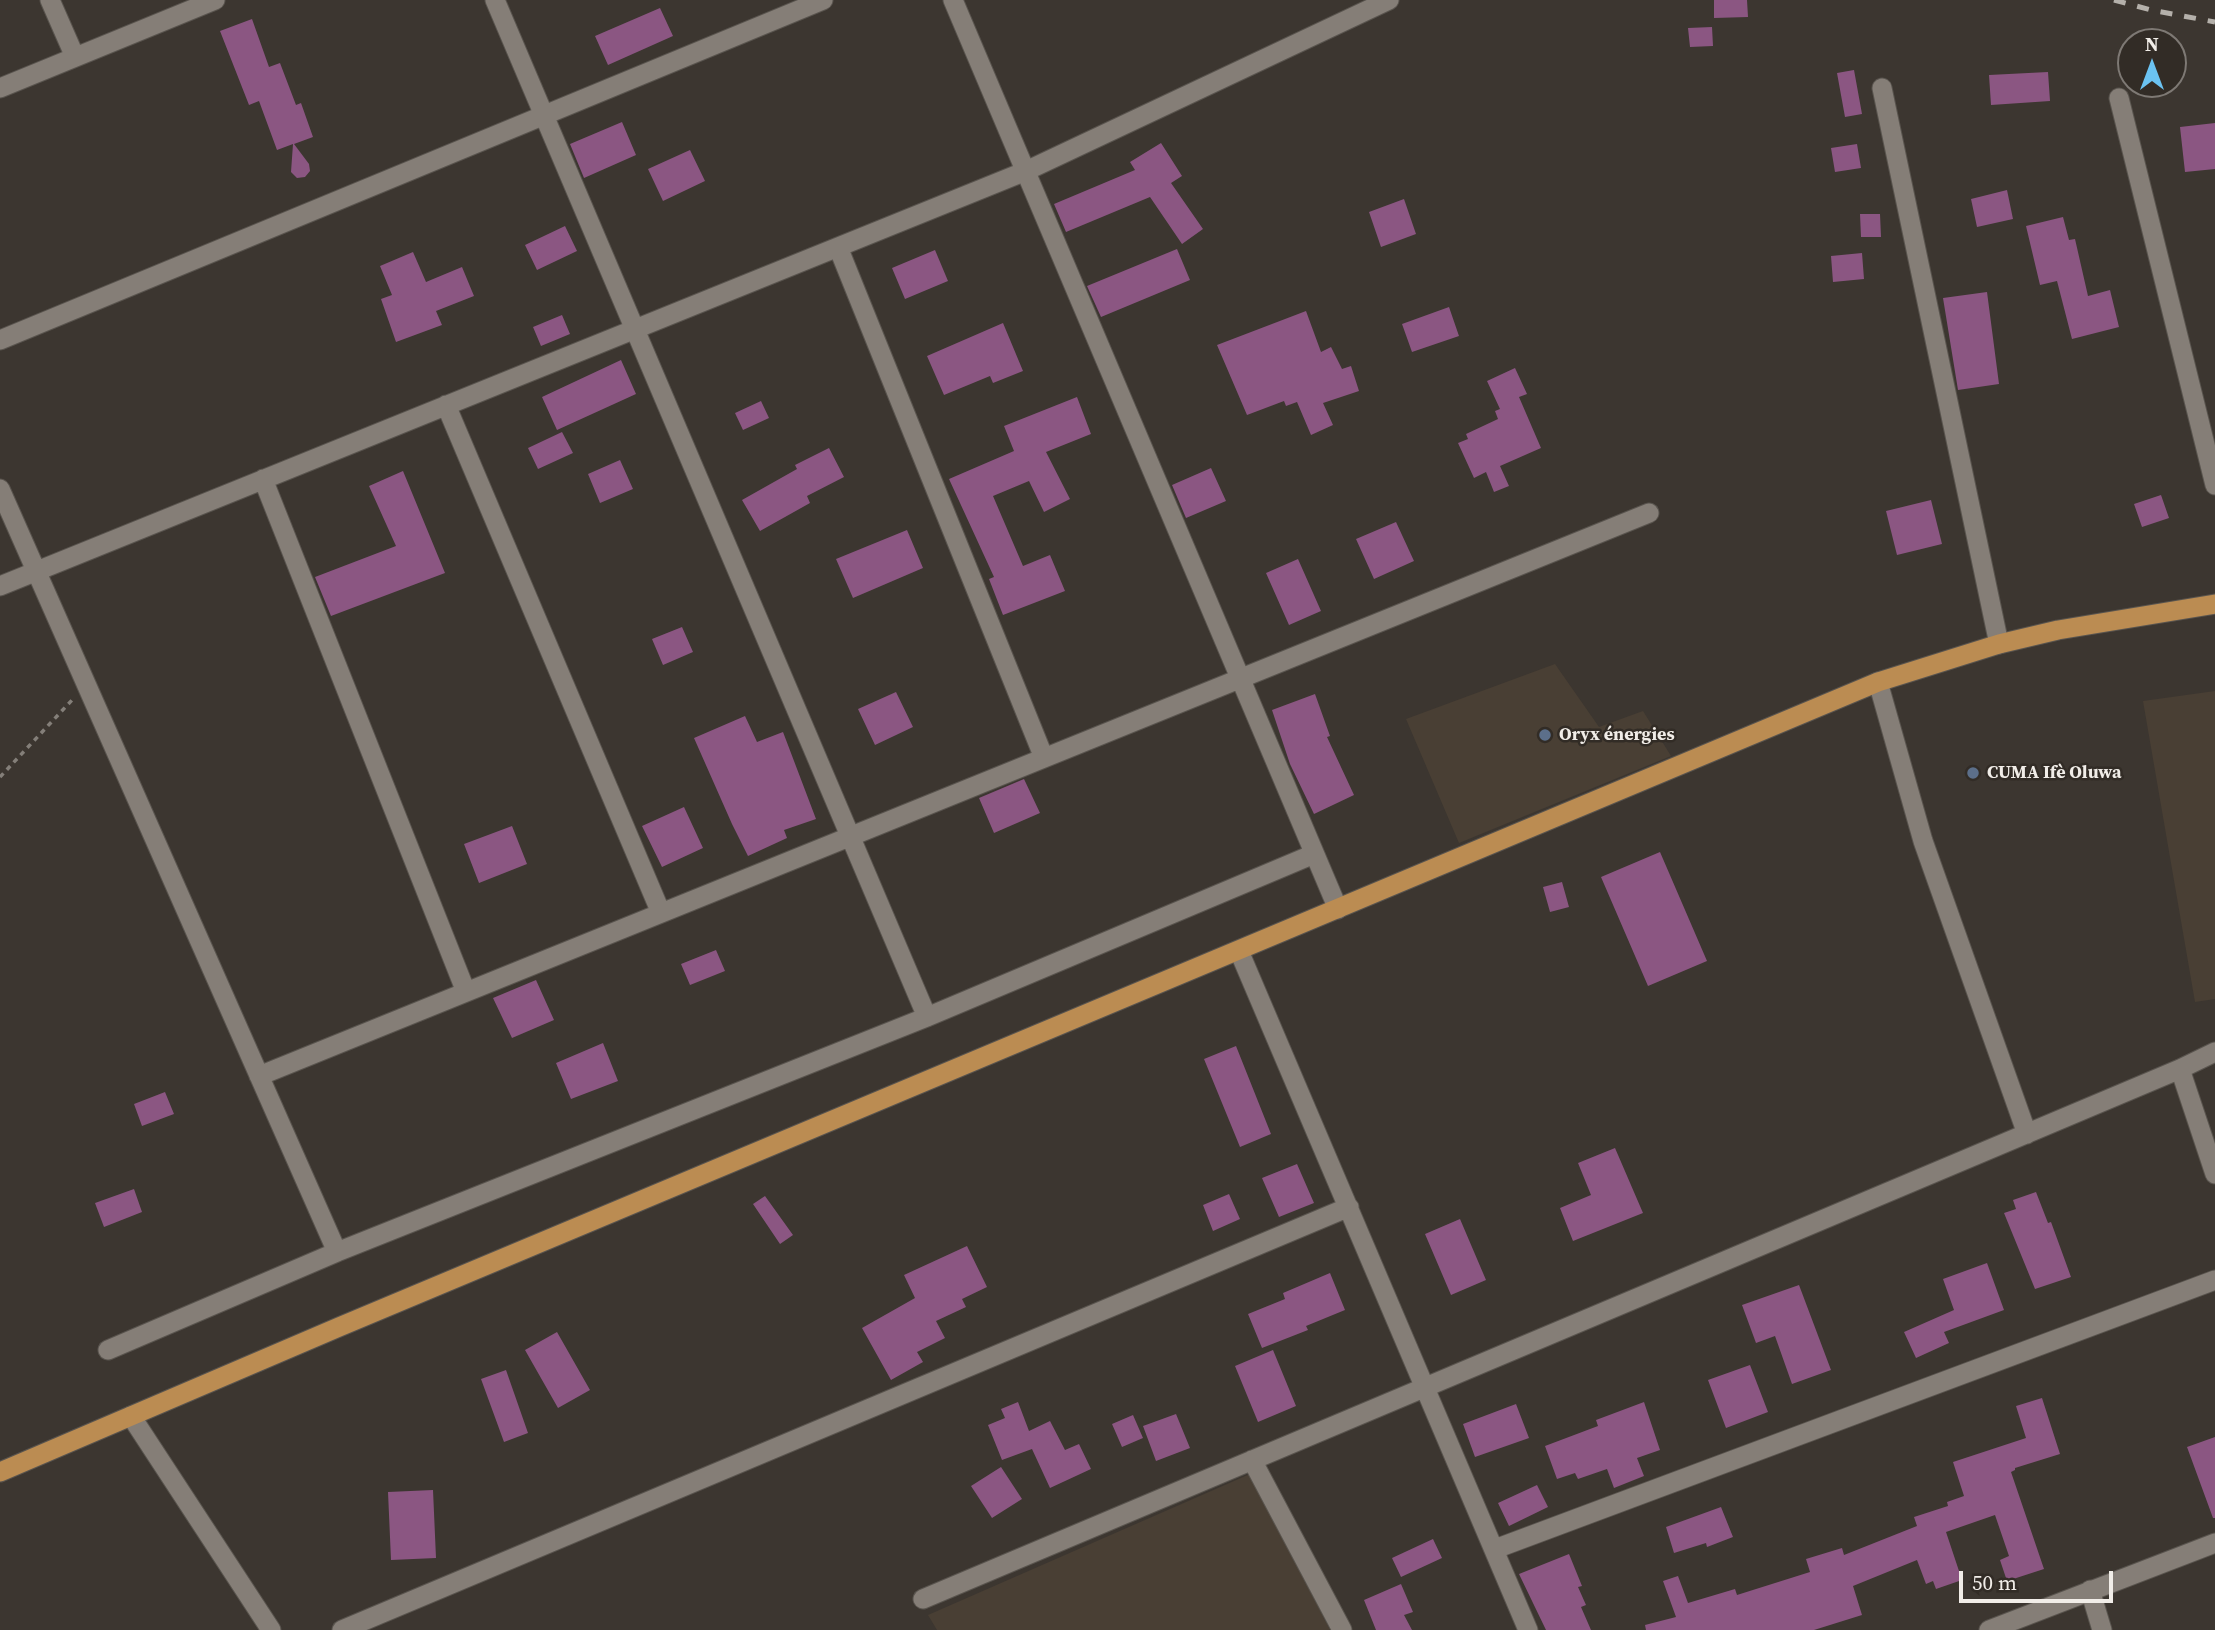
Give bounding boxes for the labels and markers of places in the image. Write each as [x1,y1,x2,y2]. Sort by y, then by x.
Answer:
place label: Oryx énergies [1559,724,1675,746]
marker: Oryx énergies [1537,727,1553,743]
place label: CUMA Ifè Oluwa [1987,762,2122,784]
marker: CUMA Ifè Oluwa [1965,765,1981,781]

